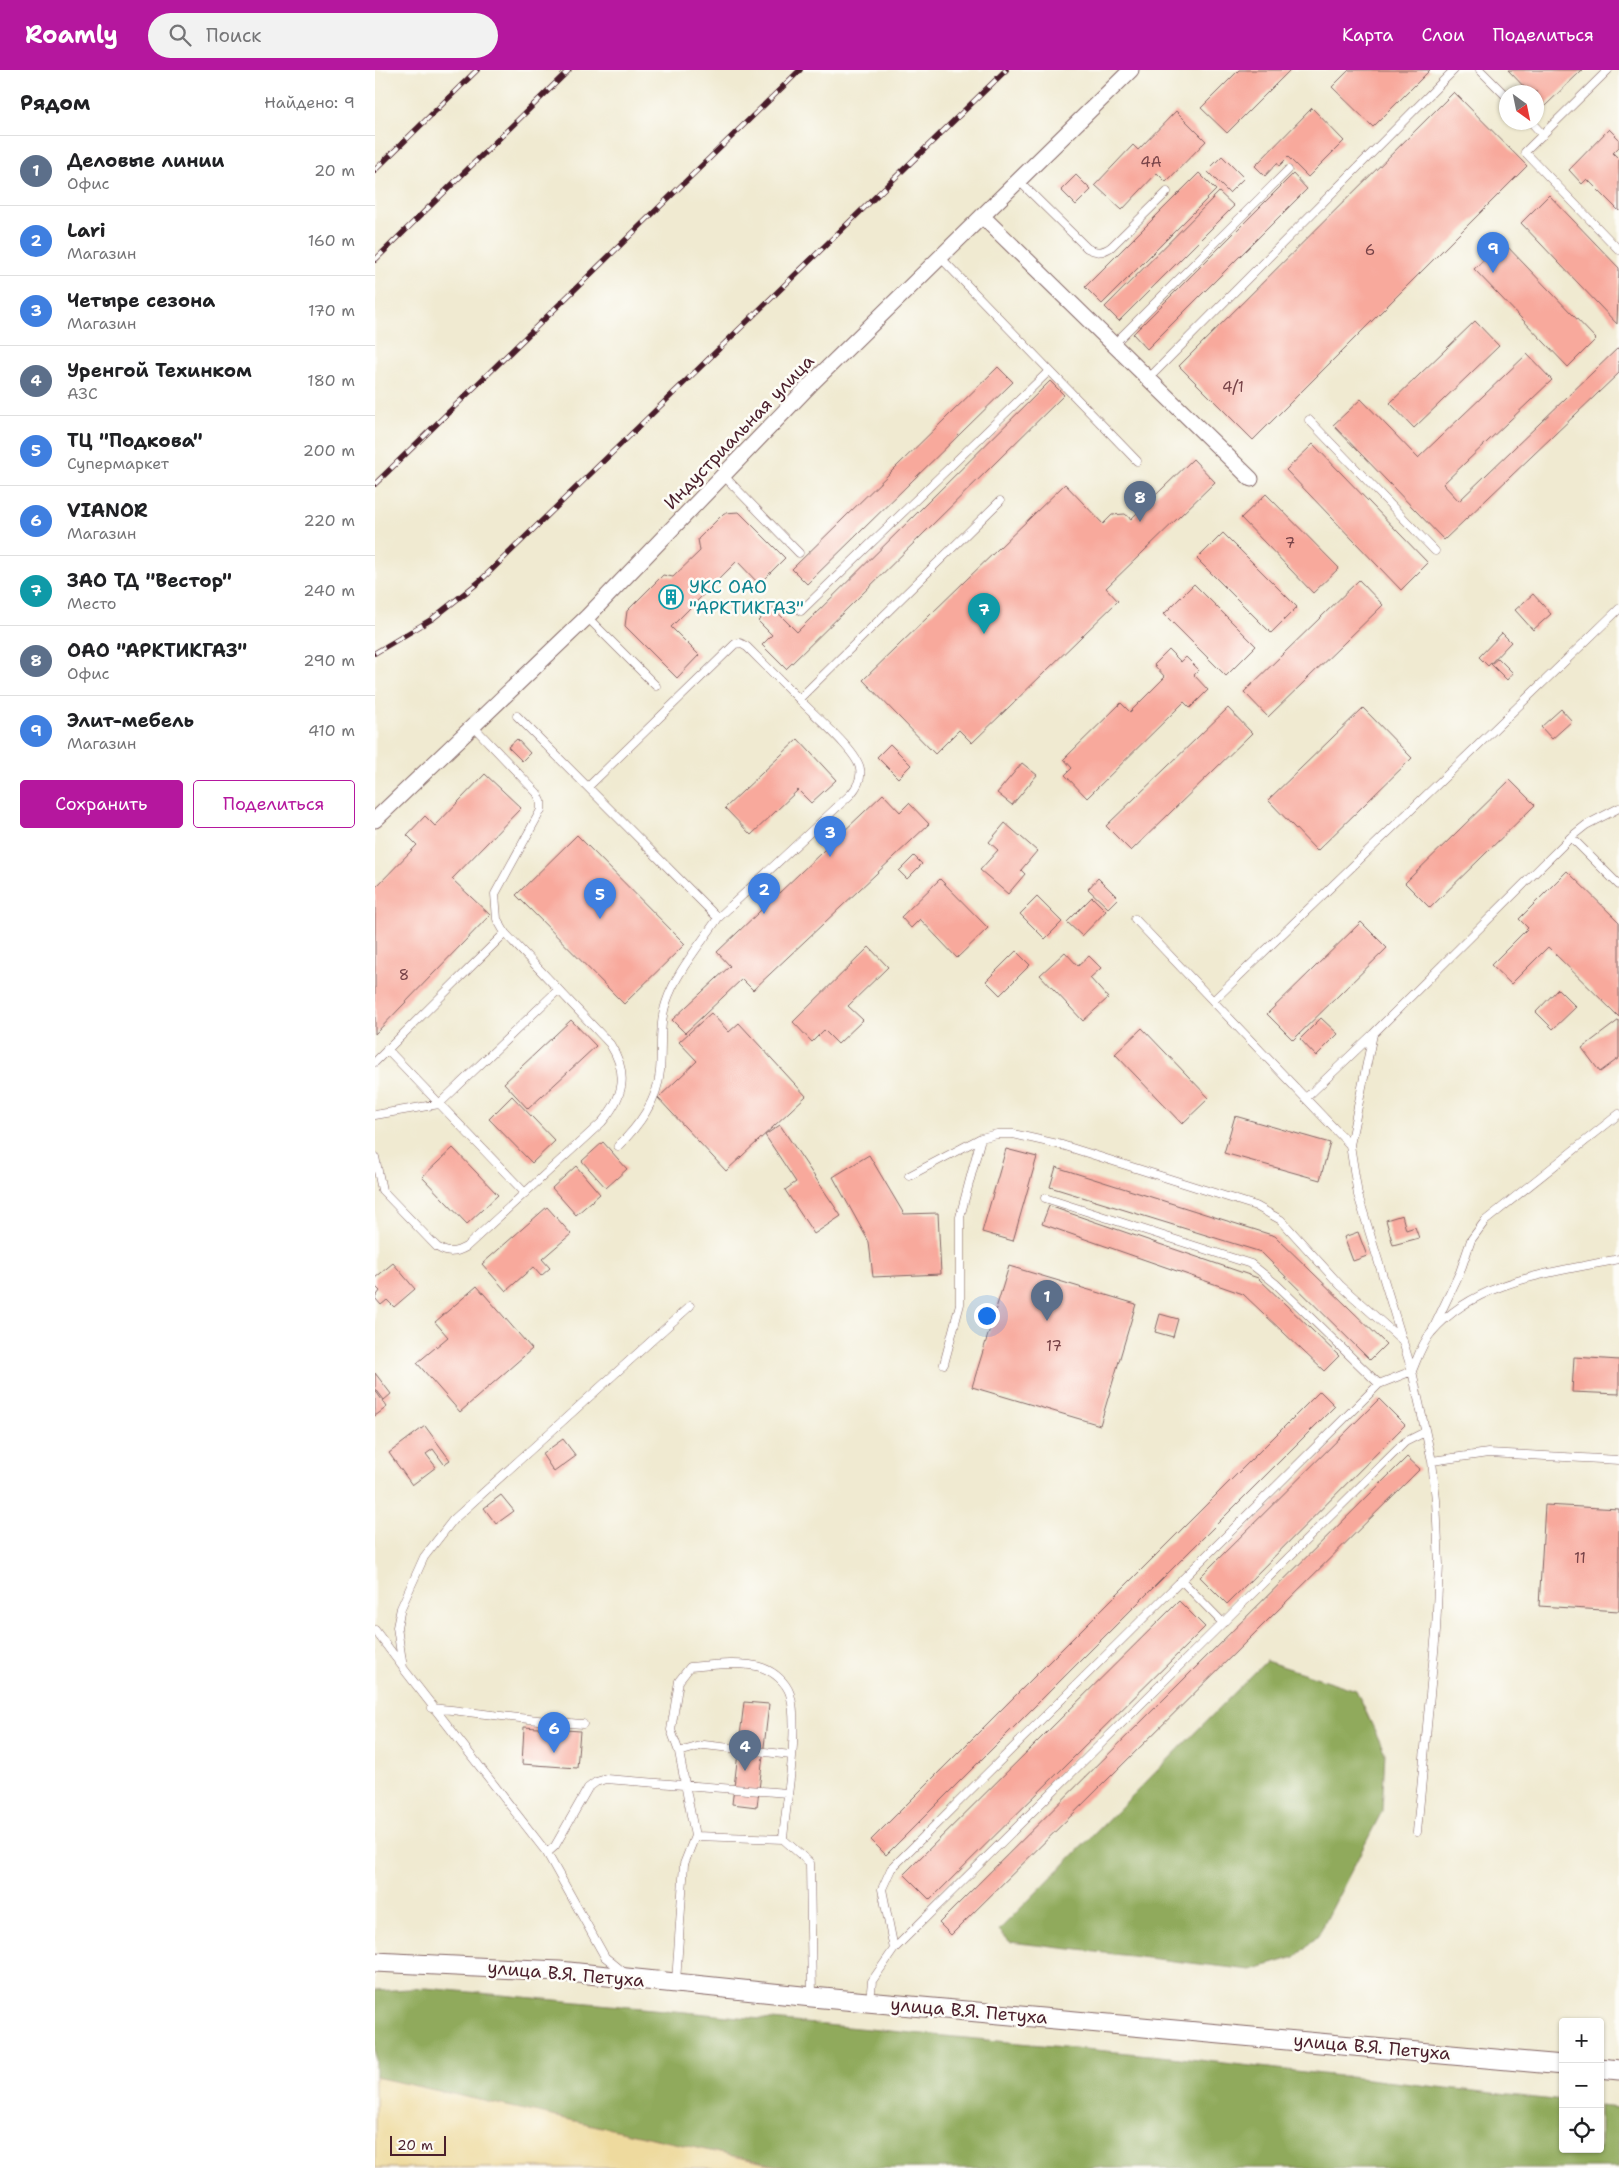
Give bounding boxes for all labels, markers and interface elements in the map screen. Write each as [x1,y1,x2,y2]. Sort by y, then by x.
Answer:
search box [148,13,498,58]
text: Roamly [25,19,118,51]
icon: search [166,21,194,49]
text: Поиск [206,23,261,48]
text: Карта [1342,23,1393,47]
text: Слои [1421,23,1465,47]
text: Поделиться [1493,23,1594,47]
north arrow [1499,85,1544,130]
text: Рядом [20,89,90,117]
text: Найдено: 9 [264,92,355,113]
text: Деловые линии [67,148,224,173]
house number: 4А [1140,152,1162,172]
text: 1 [32,160,40,181]
text: 20 m [314,160,355,181]
text: Офис [67,173,109,194]
text: Lari [67,218,106,243]
text: 2 [30,230,42,251]
text: 160 m [308,230,355,251]
pin: 9 [1477,232,1509,273]
house number: 6 [1365,240,1375,260]
text: Магазин [67,243,136,264]
text: Четыре сезона [67,288,215,313]
text: 3 [30,300,42,321]
text: 170 m [308,300,355,321]
text: Магазин [67,313,136,334]
street label: Индустриальная улица [659,349,819,515]
text: Уренгой Техинком [67,358,252,383]
text: 4 [30,370,42,391]
text: 180 m [307,370,355,391]
house number: 4/1 [1222,377,1244,397]
text: АЗС [67,383,98,404]
text: ТЦ "Подкова" [67,428,203,453]
text: 5 [31,440,41,461]
text: 200 m [303,440,355,461]
text: Супермаркет [67,453,169,474]
pin: 8 [1124,481,1156,522]
text: VIANOR [67,498,148,523]
text: 6 [30,510,42,531]
text: 220 m [303,510,355,531]
text: Магазин [67,523,136,544]
house number: 7 [1285,533,1295,553]
text: ЗАО ТД "Вестор" [67,568,232,593]
place label: УКС ОАО "АРКТИКГАЗ" [689,575,804,620]
text: 7 [30,580,42,601]
text: 240 m [303,580,355,601]
building icon: УКС ОАО "АРКТИКГАЗ" [658,584,684,610]
text: Место [67,593,117,614]
pin: 7 [968,593,1000,634]
text: ОАО "АРКТИКГАЗ" [67,638,247,663]
text: 8 [30,650,42,671]
text: 290 m [303,650,355,671]
text: Офис [67,663,109,684]
text: Элит-мебель [67,708,194,733]
text: 9 [30,720,42,741]
text: 410 m [308,720,355,741]
text: Магазин [67,733,136,754]
button: Сохранить [20,780,183,828]
button: Поделиться [193,780,355,828]
pin: 3 [814,816,846,857]
pin: 2 [748,873,780,914]
pin: 5 [584,878,616,919]
house number: 8 [399,965,409,985]
pin: 1 [1031,1280,1063,1321]
your location [974,1303,1000,1329]
house number: 17 [1046,1336,1062,1356]
house number: 11 [1574,1548,1586,1568]
pin: 6 [538,1712,570,1753]
pin: 4 [729,1730,761,1771]
street label: улица В.Я. Петуха [486,1955,646,1993]
street label: улица В.Я. Петуха [889,1992,1049,2030]
map controls [1559,2018,1604,2153]
button: + [1559,2018,1604,2063]
street label: улица В.Я. Петуха [1292,2028,1452,2066]
button: − [1559,2063,1604,2108]
button: locate [1559,2108,1604,2153]
scale bar [390,2133,446,2156]
text: 20 m [397,2136,433,2154]

